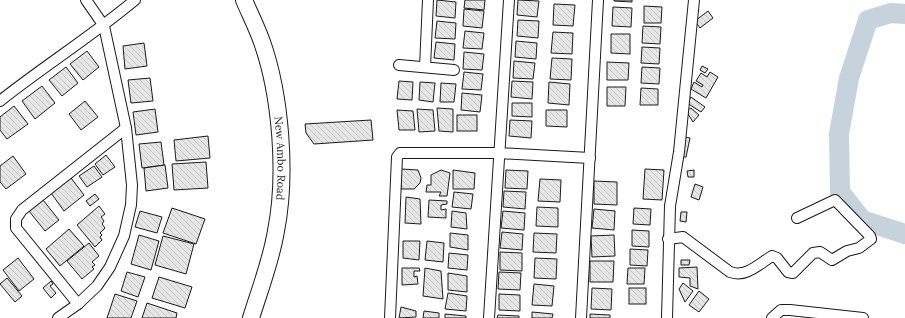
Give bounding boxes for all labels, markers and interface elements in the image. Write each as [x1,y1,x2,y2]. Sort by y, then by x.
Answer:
street label: New Ambo Road [271,116,288,201]

